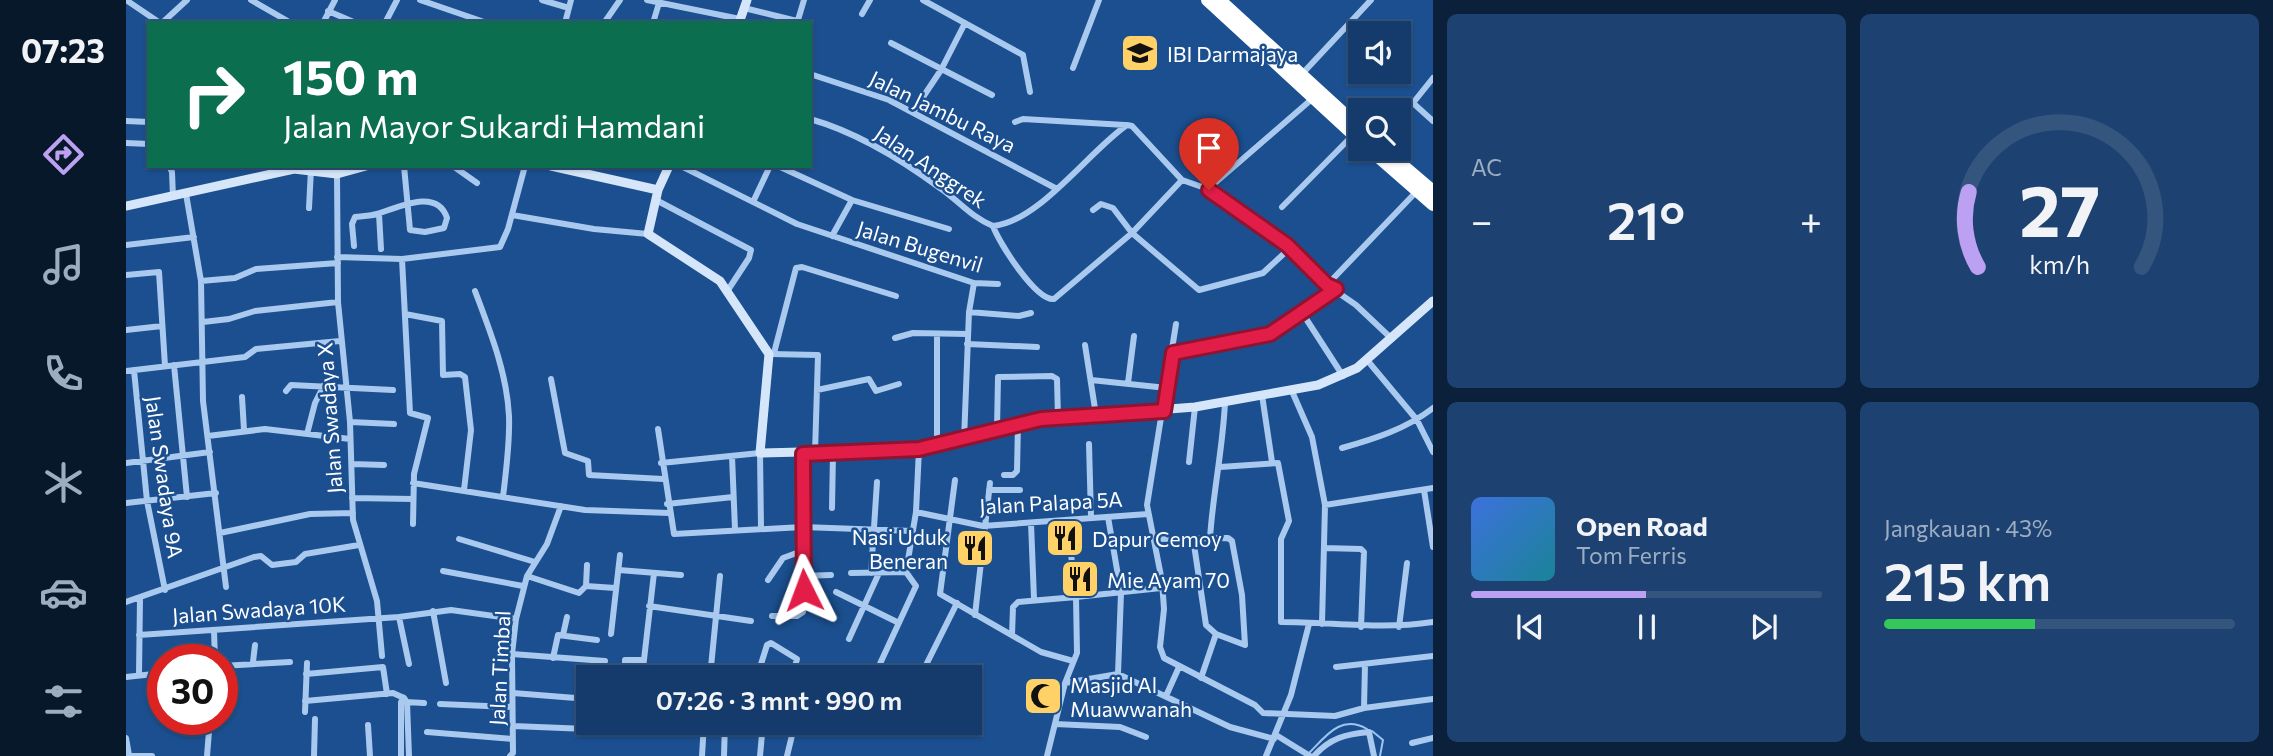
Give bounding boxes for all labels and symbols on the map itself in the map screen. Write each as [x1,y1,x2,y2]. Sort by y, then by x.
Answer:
school or university icon: IBI Darmajaya [1119,32,1161,74]
place label: IBI Darmajaya [1167,41,1298,66]
street label: Jalan Jambu Raya [866,65,1020,157]
pin [1179,118,1239,190]
street label: Jalan Anggrek [870,119,992,213]
street label: Jalan Bugenvil [854,215,986,277]
street label: Jalan Swadaya X [311,341,347,495]
street label: Jalan Swadaya 9A [141,394,189,560]
street label: Jalan Palapa 5A [979,486,1123,518]
restaurant icon: Dapur Cemoy [1044,517,1086,559]
place label: Nasi Uduk Beneran [852,524,948,573]
place label: Dapur Cemoy [1092,526,1222,551]
restaurant icon: Nasi Uduk Beneran [954,527,996,569]
position arrow [767,553,841,627]
restaurant icon: Mie Ayam 70 [1059,558,1101,600]
place label: Mie Ayam 70 [1107,567,1230,592]
street label: Jalan Swadaya 10K [171,590,347,628]
street label: Jalan Timbal [483,610,515,726]
speed limit sign: 30 [147,644,238,735]
place label: Masjid Al Muawwanah [1070,672,1192,721]
mosque icon: Masjid Al Muawwanah [1022,675,1064,717]

